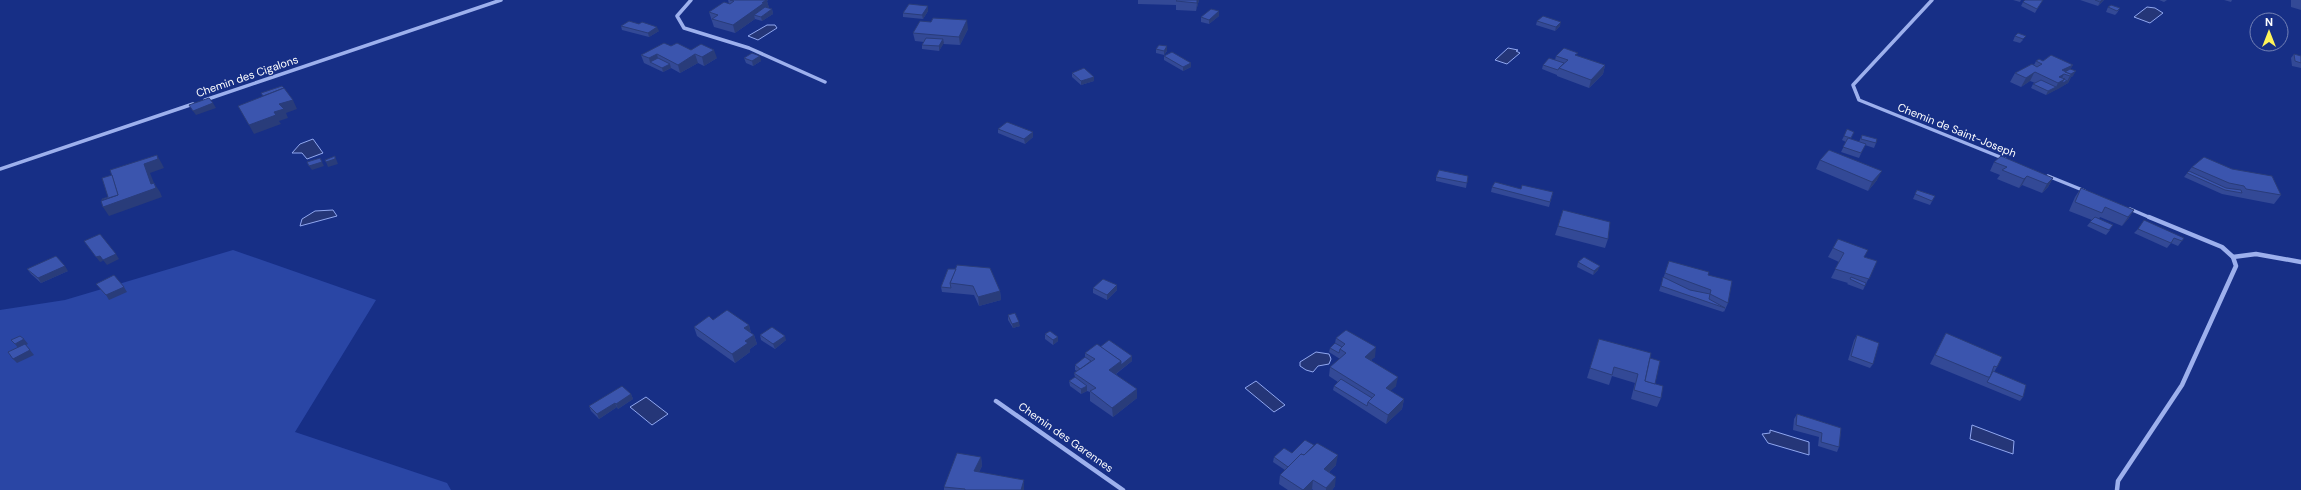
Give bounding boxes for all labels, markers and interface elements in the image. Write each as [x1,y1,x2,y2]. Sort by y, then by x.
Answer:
north arrow [2249,12,2289,52]
text: N [2265,15,2273,29]
street label: Chemin des Cigalons [194,52,300,100]
street label: Chemin de Saint-Joseph [1896,100,2018,160]
street label: Chemin des Garennes [1016,399,1116,475]

